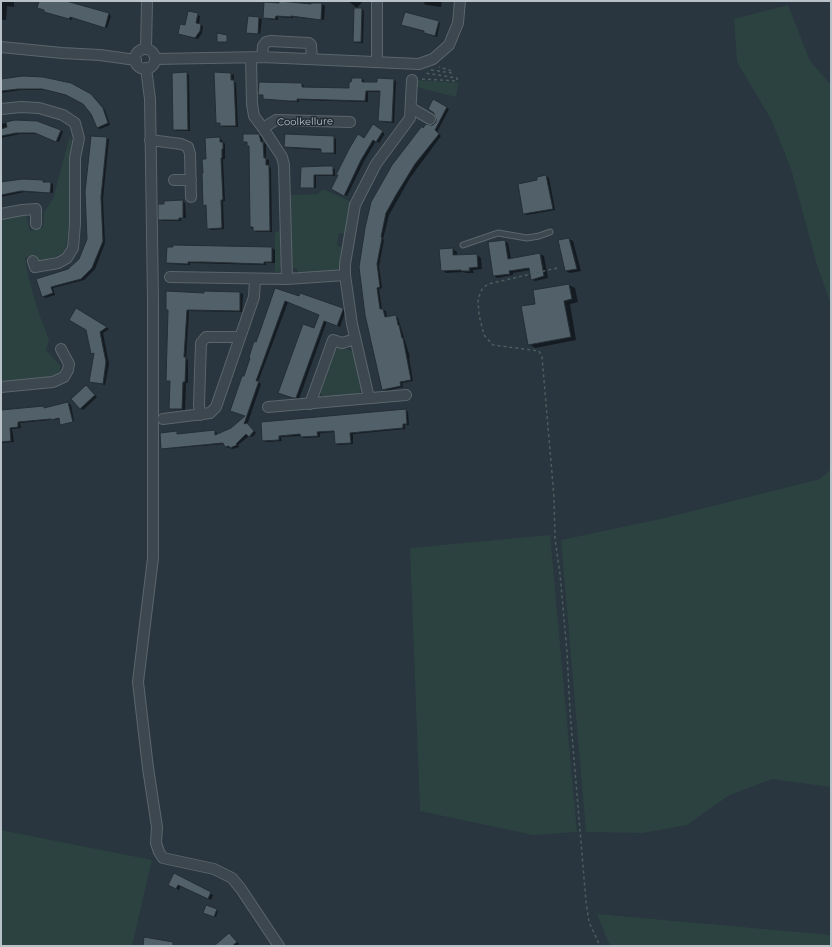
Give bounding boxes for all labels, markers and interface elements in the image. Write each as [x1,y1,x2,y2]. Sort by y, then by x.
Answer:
street label: Coolkellure [277,116,333,128]

